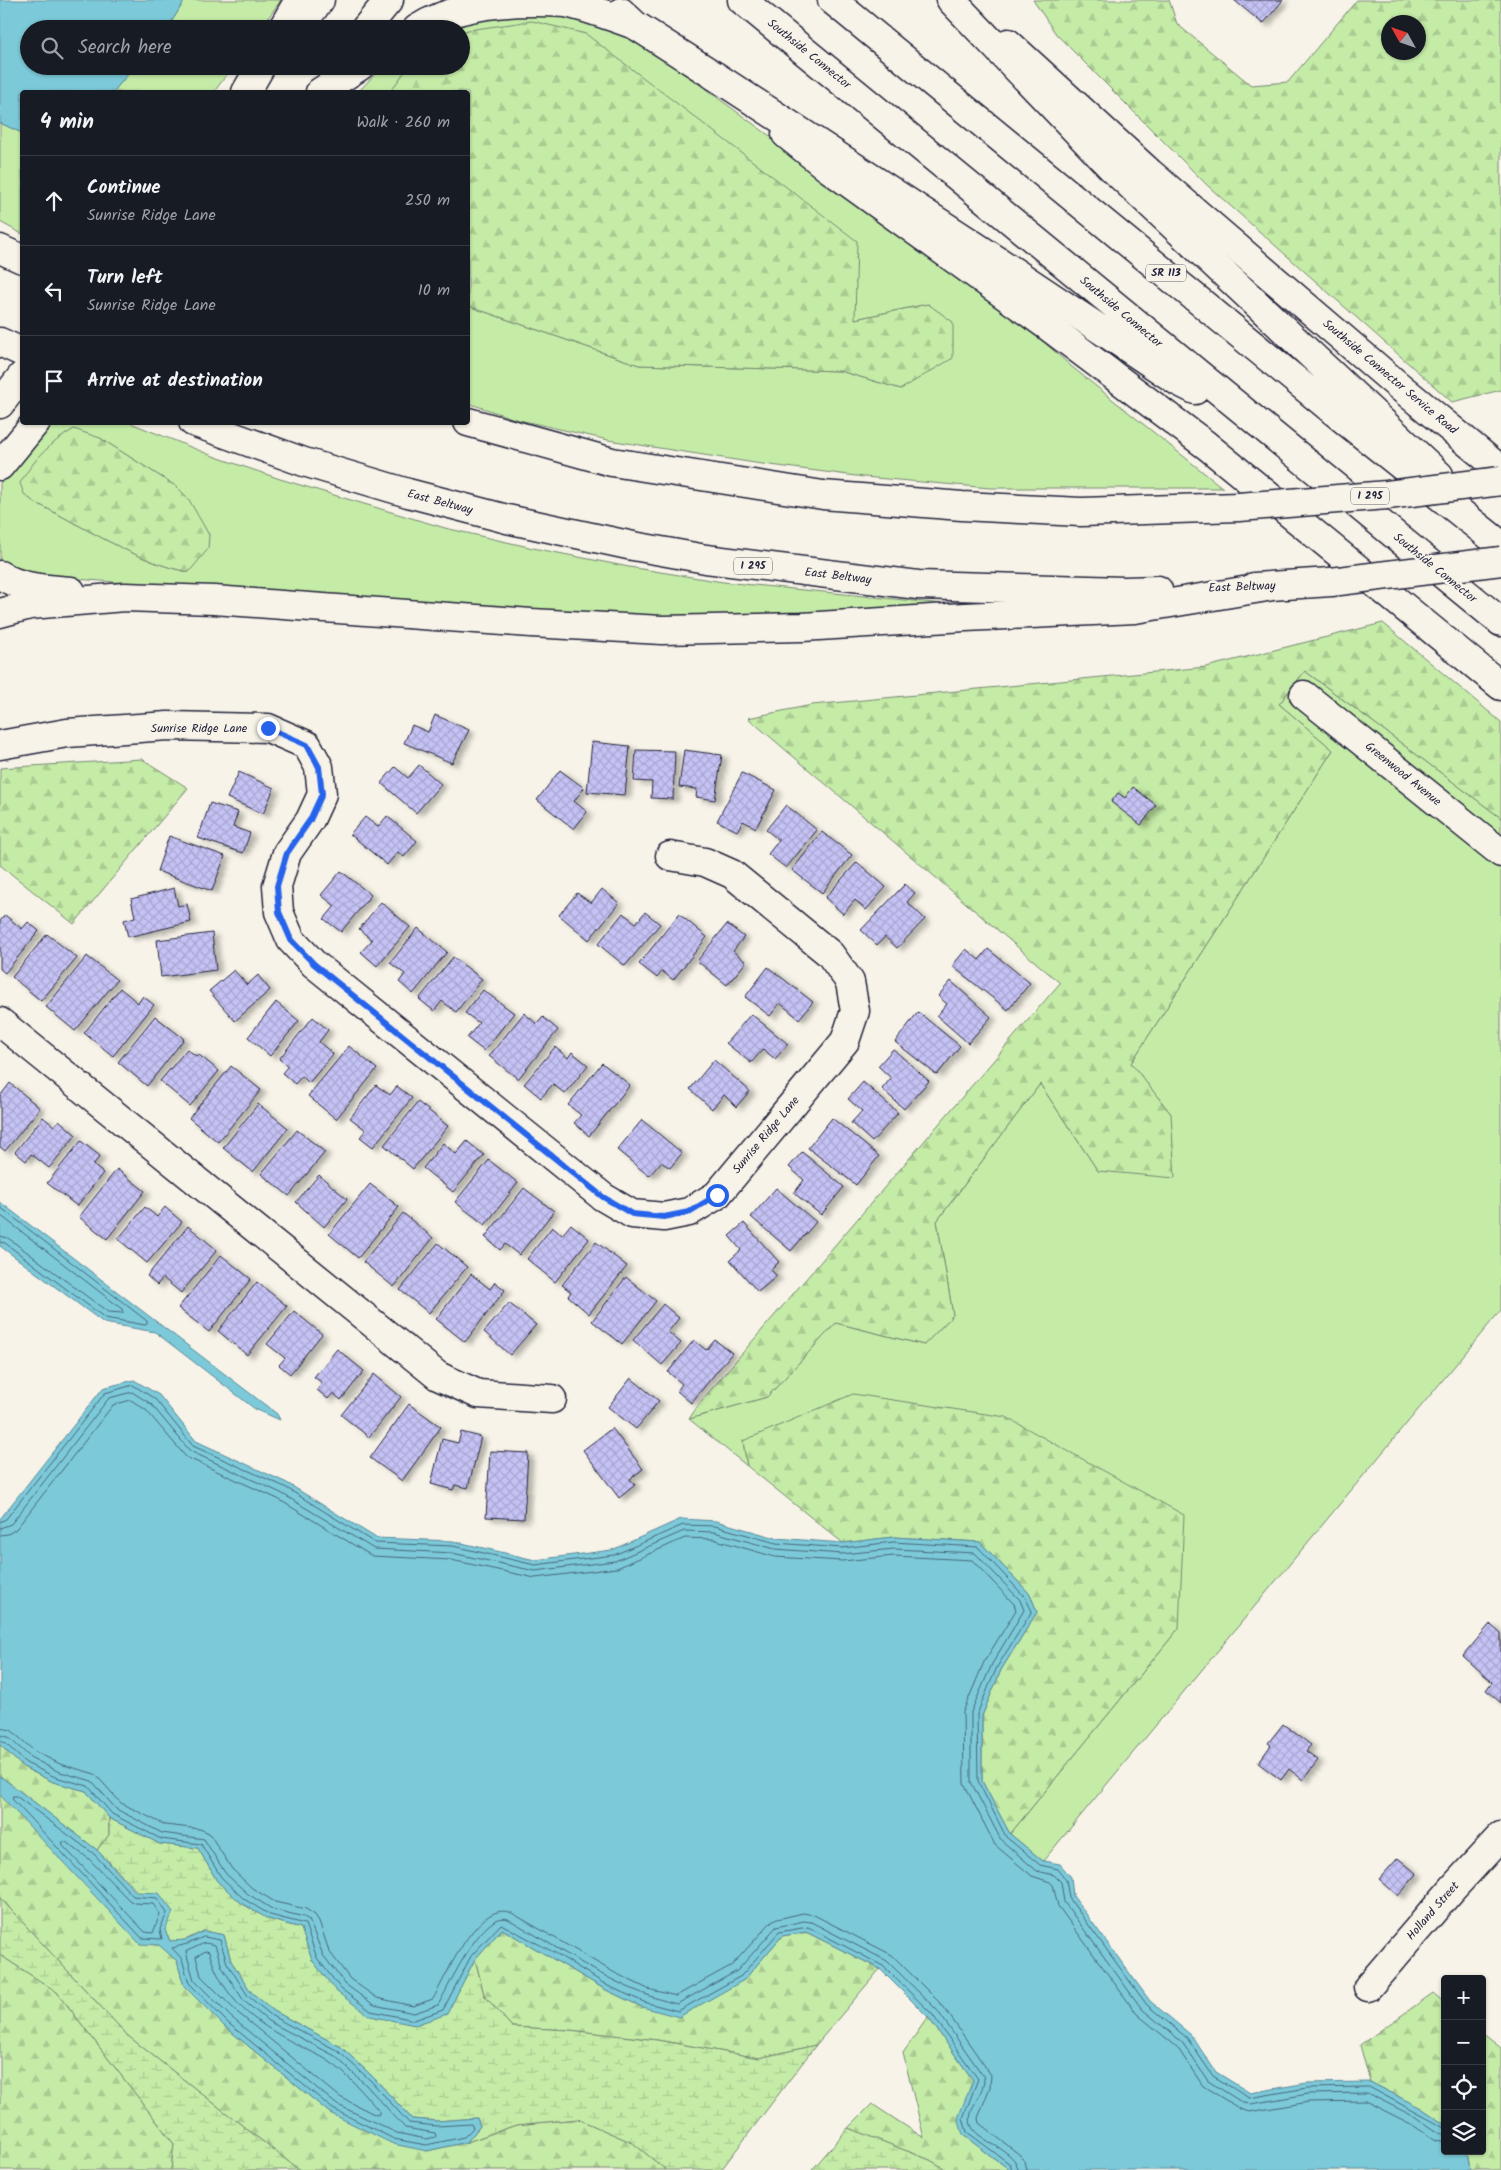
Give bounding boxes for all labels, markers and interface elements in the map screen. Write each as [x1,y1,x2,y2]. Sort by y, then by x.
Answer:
street label: Southside Connector [763,14,856,94]
north arrow [1381,15,1426,60]
search box [20,20,470,75]
text: Search here [78,33,172,63]
icon: search [38,34,66,62]
text: 4 min [40,106,94,139]
text: Walk · 260 m [357,110,450,135]
text: Continue [87,173,160,203]
icon: ahead [40,187,68,215]
text: 250 m [405,188,450,213]
text: Sunrise Ridge Lane [87,203,216,228]
text: Turn left [87,263,162,293]
road number: SR 113 [1146,264,1186,282]
street label: Southside Connector [1075,272,1167,353]
icon: left [40,277,68,305]
text: 10 m [418,278,450,303]
text: Sunrise Ridge Lane [87,293,216,318]
street label: Southside Connector Service Road [1318,315,1462,440]
text: Arrive at destination [87,366,263,396]
icon: arrive [40,367,68,395]
street label: East Beltway [405,484,475,520]
road number: I 295 [1351,488,1389,504]
street label: Southside Connector [1389,528,1482,608]
road number: I 295 [734,558,772,574]
street label: East Beltway [803,562,873,590]
street label: East Beltway [1208,576,1276,598]
route end [257,717,280,740]
street label: Sunrise Ridge Lane [151,719,248,738]
street label: Greenwood Avenue [1361,737,1446,811]
street label: Sunrise Ridge Lane [728,1091,805,1178]
route start [706,1184,729,1207]
street label: Holland Street [1402,1877,1464,1945]
map controls [1441,1975,1486,2155]
button: + [1441,1975,1486,2020]
button: − [1441,2020,1486,2065]
button: locate [1441,2065,1486,2110]
button: layers [1441,2110,1486,2155]

